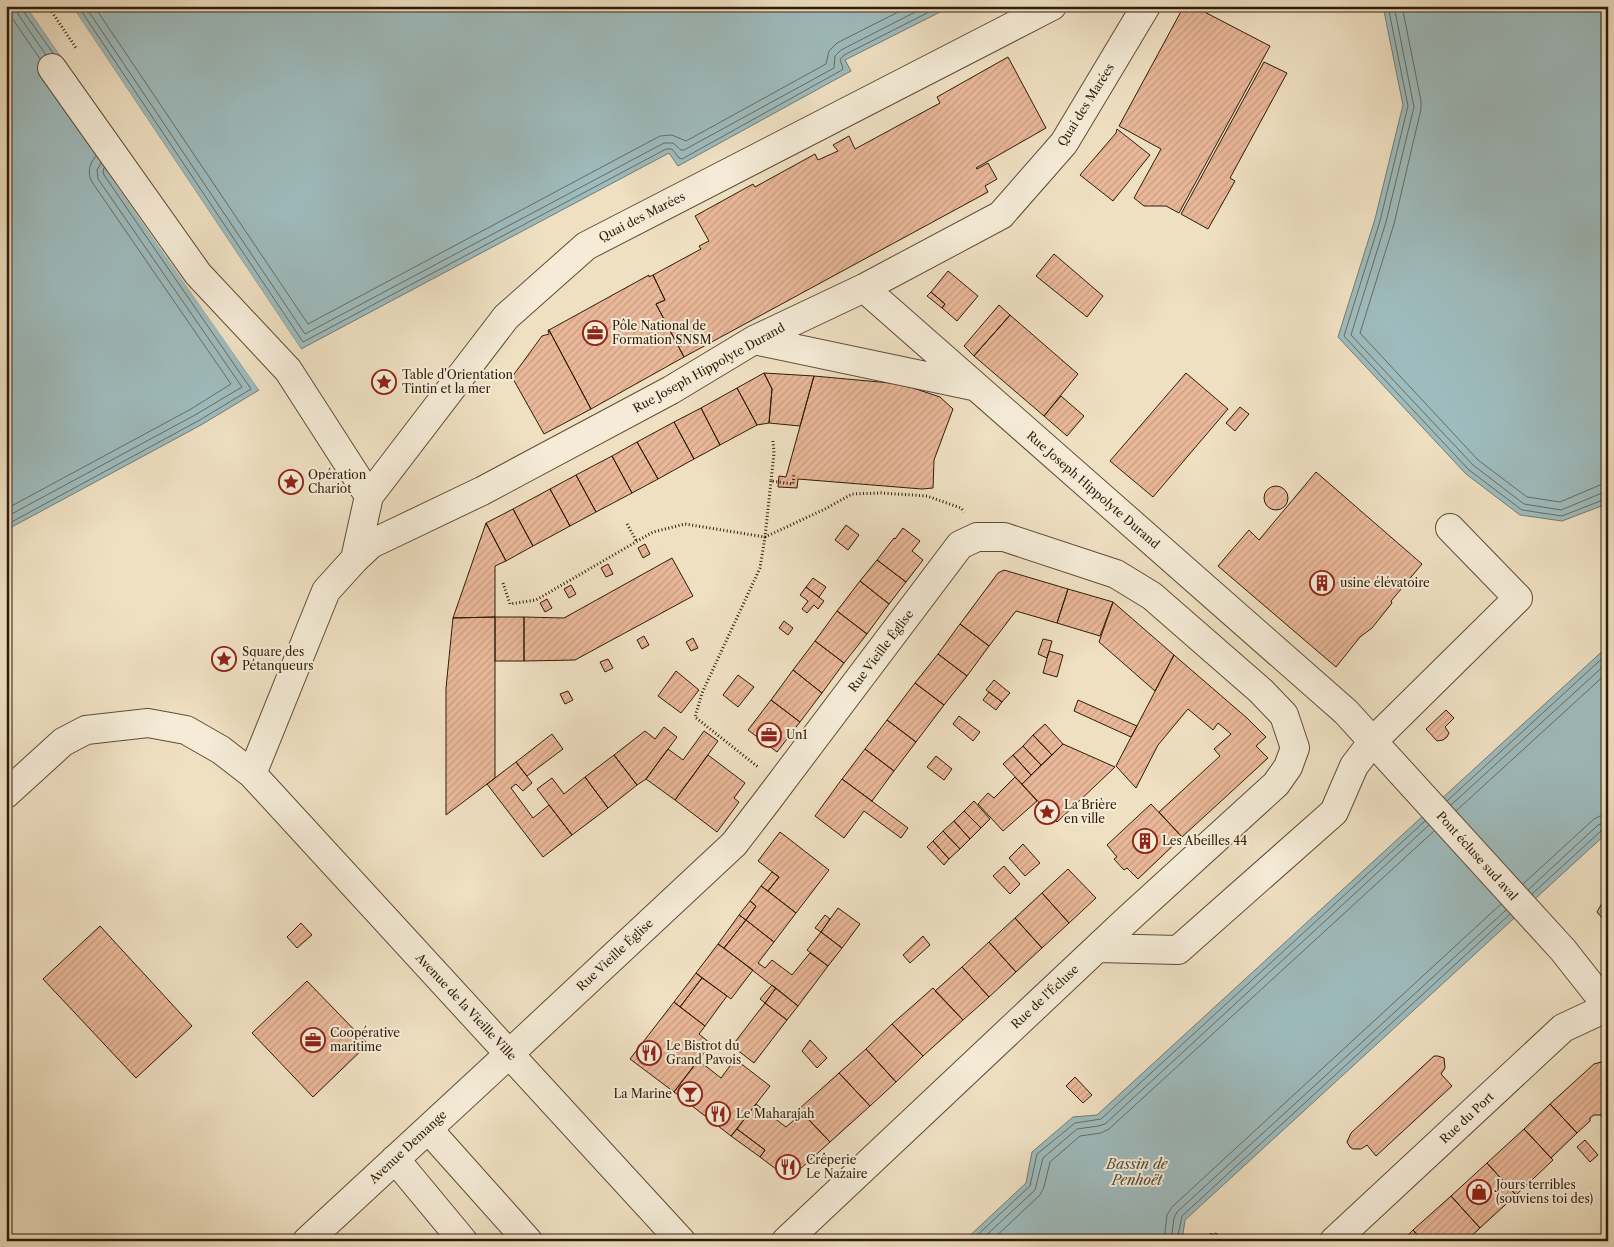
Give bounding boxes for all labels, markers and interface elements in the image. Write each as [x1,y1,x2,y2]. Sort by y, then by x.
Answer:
street label: Quai des Marées [1054,61,1117,149]
street label: Quai des Marées [596,188,687,245]
place label: Pôle National de Formation SNSM [612,318,712,347]
street label: Rue Joseph Hippolyte Durand [630,319,788,416]
office icon: Pôle National de Formation SNSM [582,320,608,346]
place label: Table d'Orientation Tintin et la mer [402,367,514,396]
place icon: Table d'Orientation Tintin et la mer [371,369,397,395]
street label: Rue Joseph Hippolyte Durand [1024,428,1163,552]
place label: Opération Chariot [308,467,367,496]
place icon: Opération Chariot [278,469,304,495]
building icon: usine élévatoire [1309,570,1335,596]
place label: usine élévatoire [1340,575,1430,590]
street label: Rue Vieille Église [844,606,917,695]
place label: Square des Pétanqueurs [242,644,313,673]
place icon: Square des Pétanqueurs [211,646,237,672]
office icon: Un1 [756,722,782,748]
place label: Un1 [786,727,808,742]
place label: La Brière en ville [1064,797,1117,826]
place icon: La Brière en ville [1034,799,1060,825]
street label: Pont écluse sud aval [1434,808,1521,903]
building icon: Les Abeilles 44 [1132,828,1158,854]
place label: Les Abeilles 44 [1162,833,1247,848]
street label: Rue Vieille Église [573,914,656,994]
street label: Avenue de la Vieille Ville [412,949,520,1064]
street label: Rue de l'Écluse [1007,961,1082,1032]
place label: Coopérative maritime [330,1025,400,1054]
office icon: Coopérative maritime [300,1027,326,1053]
place label: Le Bistrot du Grand Pavois [666,1038,741,1067]
restaurant icon: Le Bistrot du Grand Pavois [636,1040,662,1066]
bar icon: La Marine [677,1081,703,1107]
place label: La Marine [613,1086,672,1101]
street label: Rue du Port [1437,1088,1497,1146]
restaurant icon: Le Maharajah [705,1101,731,1127]
place label: Le Maharajah [736,1106,815,1121]
street label: Avenue Demange [365,1107,450,1187]
place label: Crêperie Le Nazaire [806,1152,868,1181]
restaurant icon: Crêperie Le Nazaire [775,1154,801,1180]
water label: Bassin de Penhoët [1105,1155,1169,1189]
place label: Jours terribles (souviens toi des) [1494,1177,1594,1206]
shop icon: Jours terribles (souviens toi des) [1466,1179,1492,1205]

